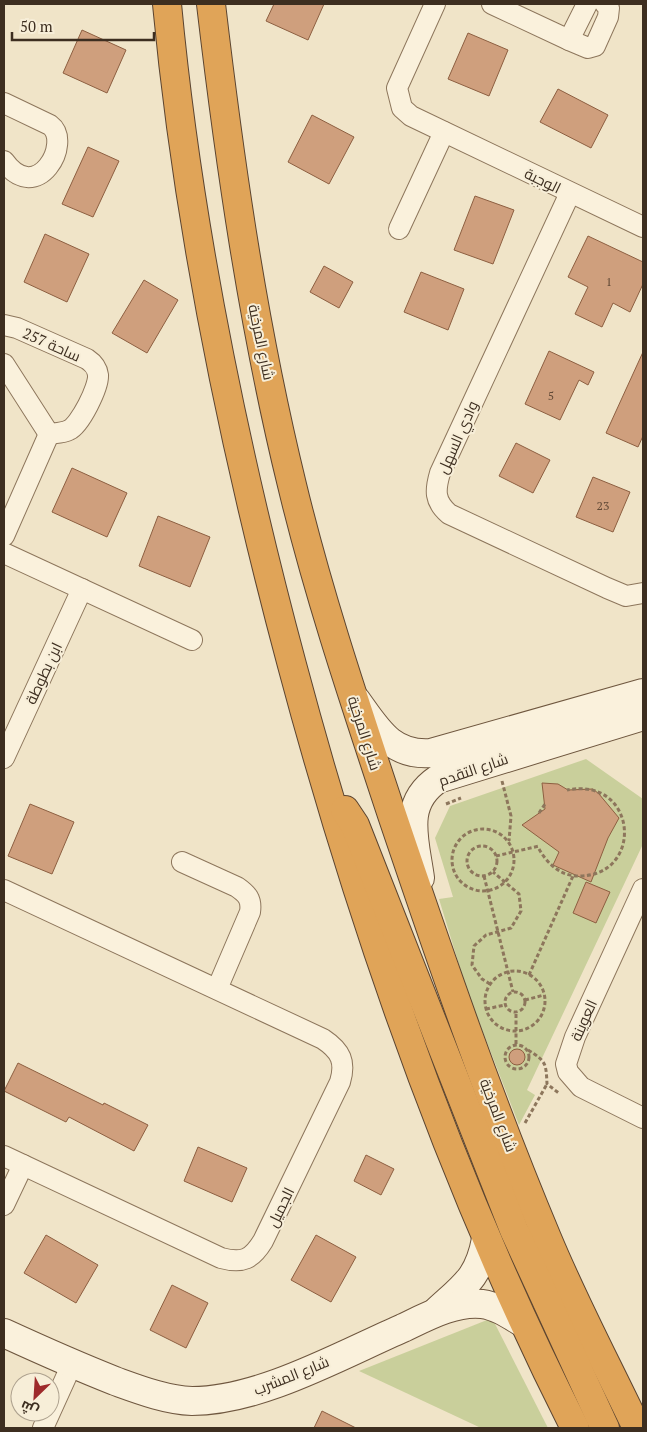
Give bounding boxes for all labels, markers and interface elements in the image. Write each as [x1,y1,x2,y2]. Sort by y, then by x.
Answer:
scale bar [12,10,155,42]
text: 50 m [20,16,53,36]
street label: الوجبة [521,163,565,197]
house number: 1 [606,274,612,289]
street label: شارع المرخية [242,302,280,382]
street label: ساحة 257 [20,322,84,366]
house number: 5 [548,388,554,403]
street label: وادي السهل [432,397,485,478]
house number: 23 [597,498,609,513]
street label: ابن بطوطة [20,639,67,708]
street label: شارع المرخية [342,693,386,773]
street label: شارع التقدم [436,748,511,792]
street label: العوينة [565,996,601,1044]
street label: شارع المرخية [474,1076,522,1155]
street label: الجميل [262,1184,299,1231]
street label: شارع المشرب [250,1351,333,1401]
north arrow [10,1372,60,1422]
text: ش [17,1397,41,1422]

